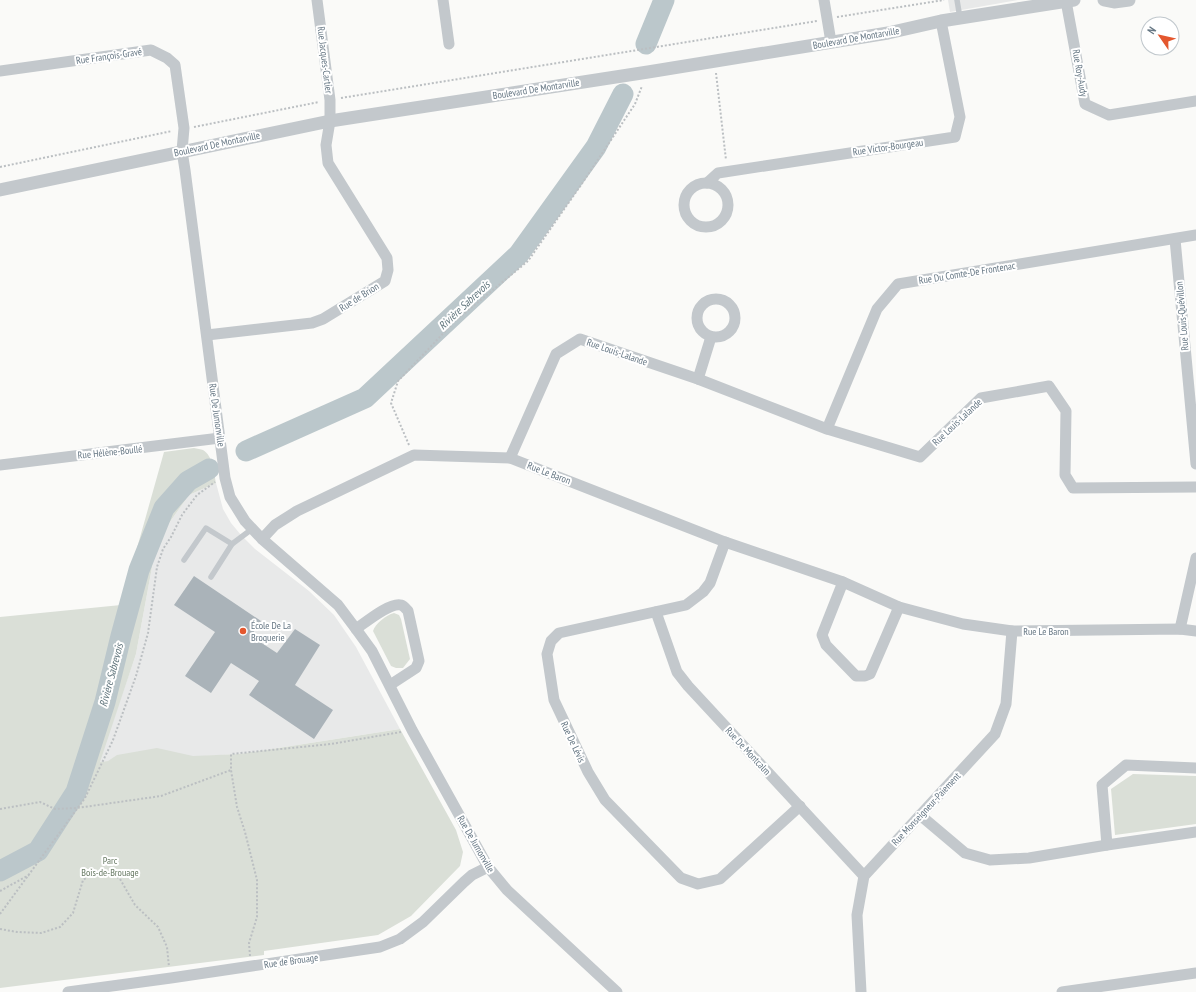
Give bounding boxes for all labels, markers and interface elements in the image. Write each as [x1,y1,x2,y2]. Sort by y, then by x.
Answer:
north arrow [1140,16,1180,56]
street label: Boulevard De Montarville [812,24,900,52]
text: N [1144,24,1159,37]
street label: Rue Jacques-Cartier [314,26,336,95]
street label: Rue François-Gravé [75,45,143,67]
street label: Rue Roy-Audy [1069,48,1091,98]
street label: Boulevard De Montarville [492,76,580,102]
street label: Boulevard De Montarville [173,129,261,159]
street label: Rue Victor-Bourgeau [852,136,924,158]
street label: Rue Du Comte-De Frontenac [918,259,1017,287]
water label: Rivière Sabrevois [435,277,494,332]
street label: Rue de Brion [337,280,381,314]
street label: Rue Louis-Quévillon [1172,281,1192,351]
street label: Rue Louis-Lalande [585,336,649,368]
street label: Rue De Jumonville [206,383,228,447]
street label: Rue Louis-Lalande [929,396,985,448]
street label: Rue Hélène-Boullé [77,442,143,462]
street label: Rue Le Baron [525,459,573,487]
place label: École De La Broquerie [251,619,291,644]
street label: Rue Le Baron [1023,625,1069,638]
marker: École De La Broquerie [238,626,248,636]
water label: Rivière Sabrevois [96,640,127,708]
street label: Rue De Lévis [558,719,588,765]
street label: Rue De Montcalm [722,724,774,778]
street label: Rue Monseigneur-Paiement [889,770,963,848]
street label: Rue De Jumonville [454,813,498,875]
park label: Parc Bois-de-Brouage [81,854,139,879]
street label: Rue de Brouage [263,951,319,971]

